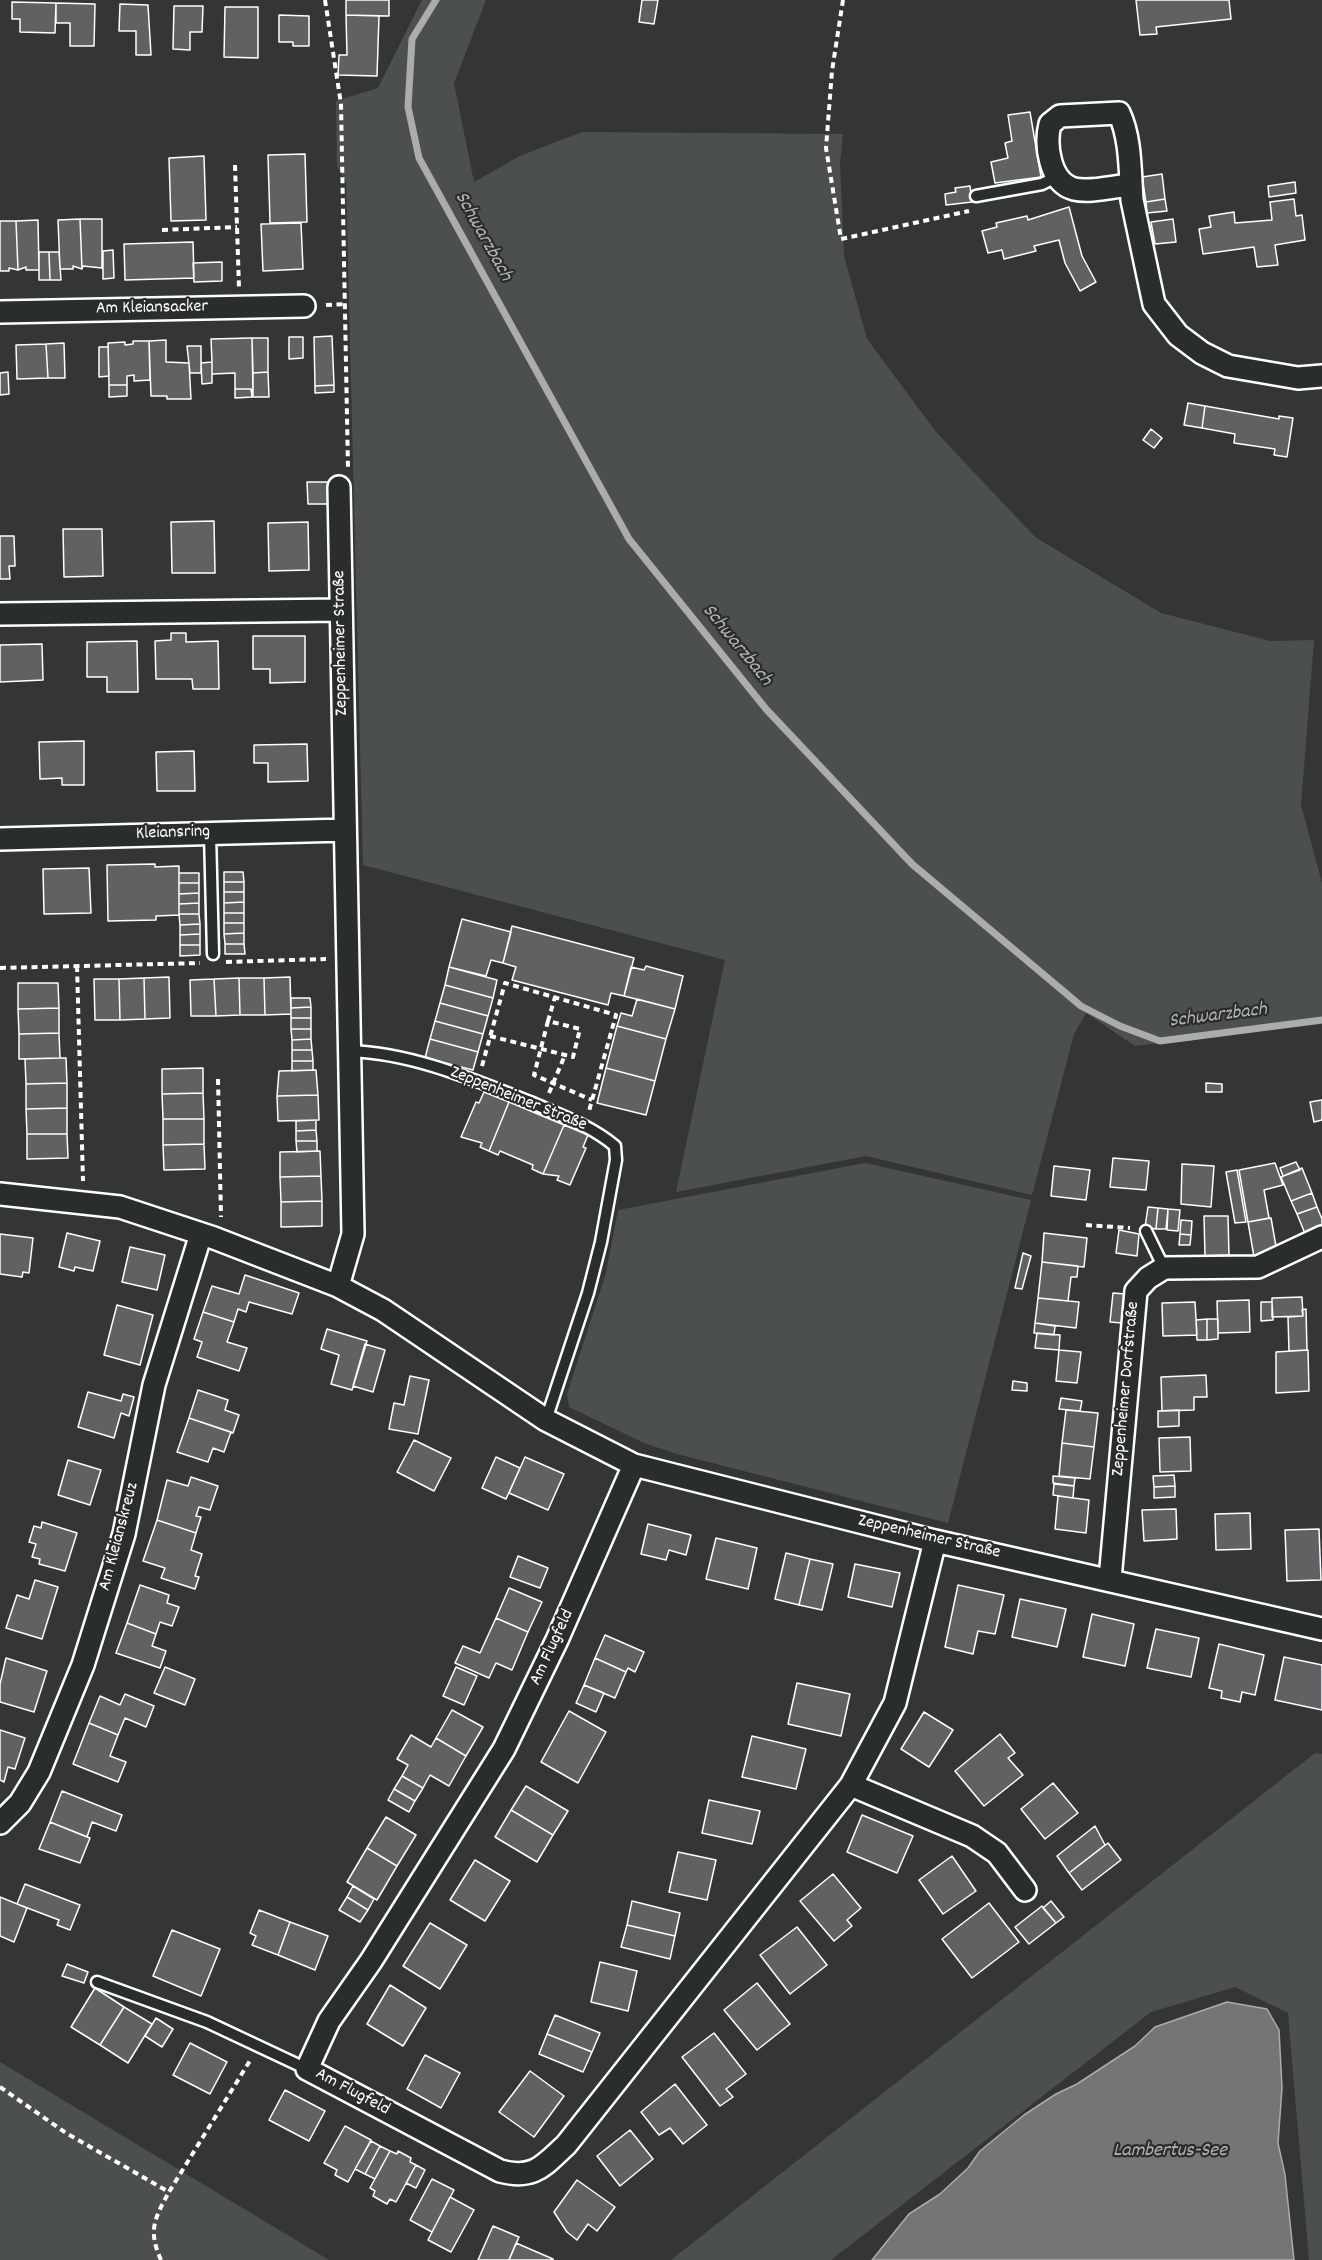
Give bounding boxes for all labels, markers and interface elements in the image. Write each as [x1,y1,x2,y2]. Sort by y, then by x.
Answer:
water label: Schwarzbach [448,188,516,286]
street label: Am Kleiansacker [96,297,208,321]
street label: Zeppenheimer Straße [330,570,354,716]
water label: Schwarzbach [696,600,776,692]
street label: Kleiansring [135,822,211,846]
water label: Schwarzbach [1168,999,1268,1035]
street label: Zeppenheimer Straße [447,1063,589,1137]
street label: Zeppenheimer Dorfstraße [1109,1301,1145,1477]
street label: Am Kleianskreuz [95,1481,145,1593]
street label: Zeppenheimer Straße [856,1511,1002,1565]
street label: Am Flugfeld [526,1607,580,1689]
street label: Am Flugfeld [311,2064,393,2122]
water label: Lambertus-See [1113,2140,1227,2164]

